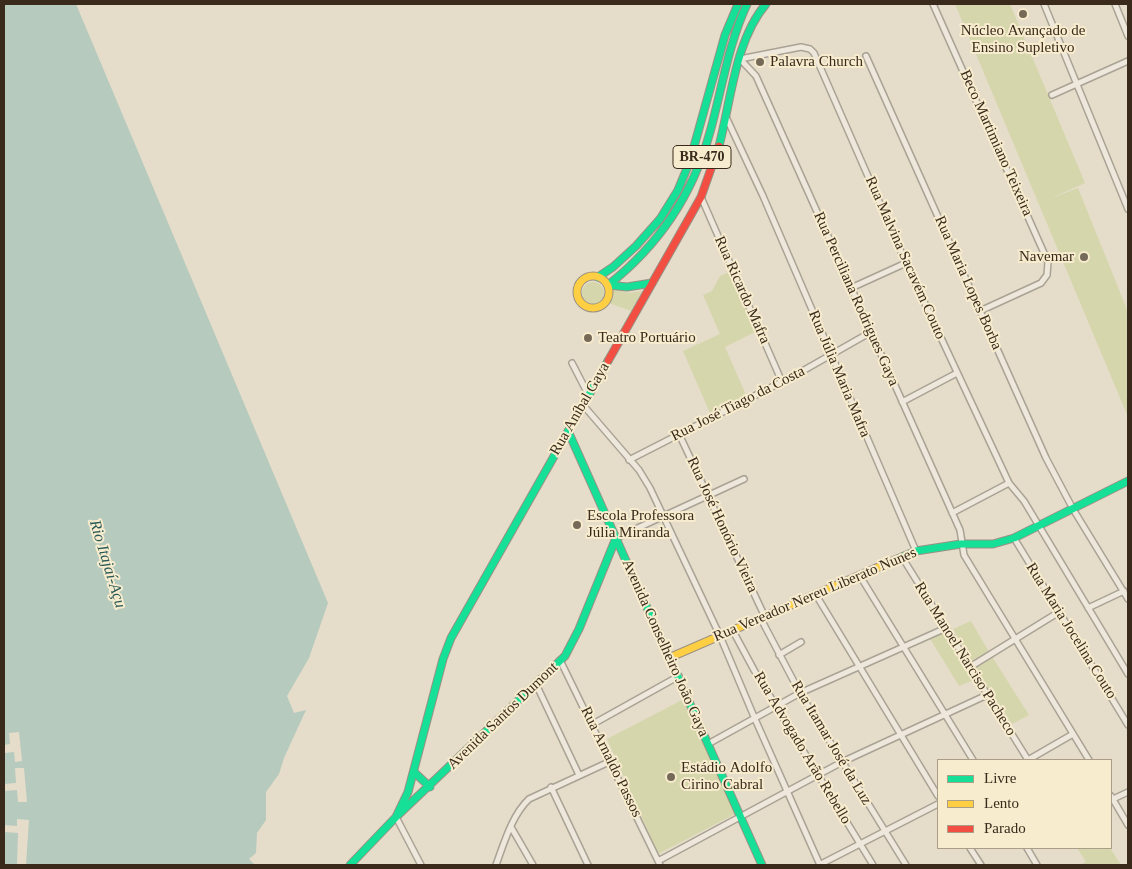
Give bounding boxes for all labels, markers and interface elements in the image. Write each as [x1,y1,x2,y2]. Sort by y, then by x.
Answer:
marker: Núcleo Avançado de Ensino Supletivo [1017,8,1029,20]
place label: Núcleo Avançado de Ensino Supletivo [961,22,1085,57]
place label: Palavra Church [770,53,863,71]
marker: Palavra Church [754,56,766,68]
street label: Beco Martimiano Teixeira [956,67,1036,219]
road number: BR-470 [673,146,731,168]
street label: Rua Malvina Sacavém Couto [861,174,949,342]
street label: Rua Perciliana Rodrigues Gaya [809,209,903,389]
street label: Rua Maria Lopes Borba [930,213,1006,353]
street label: Rua Ricardo Mafra [710,233,774,347]
place label: Navemar [1019,248,1074,266]
marker: Navemar [1078,251,1090,263]
street label: Rua Júlia Maria Mafra [804,308,874,440]
place label: Teatro Portuário [598,329,696,347]
marker: Teatro Portuário [582,332,594,344]
street label: Rua Aníbal Gaya [546,359,614,459]
street label: Rua José Tiago da Costa [668,362,808,446]
street label: Rua José Honório Vieira [683,454,761,596]
place label: Escola Professora Júlia Miranda [587,507,694,542]
water label: Rio Itajaí-Açu [85,518,129,610]
marker: Escola Professora Júlia Miranda [571,519,583,531]
street label: Rua Vereador Nereu Liberato Nunes [711,544,919,646]
street label: Avenida Conselheiro João Gaya [618,556,712,740]
street label: Rua Maria Jocelina Couto [1022,560,1120,702]
street label: Rua Manoel Narciso Pacheco [910,579,1020,739]
street label: Avenida Santos Dumont [444,659,562,773]
street label: Rua Advogado Arão Rebello [749,669,855,827]
street label: Rua Itamar José da Luz [787,678,875,808]
street label: Rua Arnaldo Passos [576,704,646,820]
place label: Estádio Adolfo Cirino Cabral [681,759,772,794]
legend [937,759,1112,849]
text: Livre [984,770,1016,786]
marker: Estádio Adolfo Cirino Cabral [665,771,677,783]
text: Lento [984,795,1019,811]
text: Parado [984,820,1026,836]

